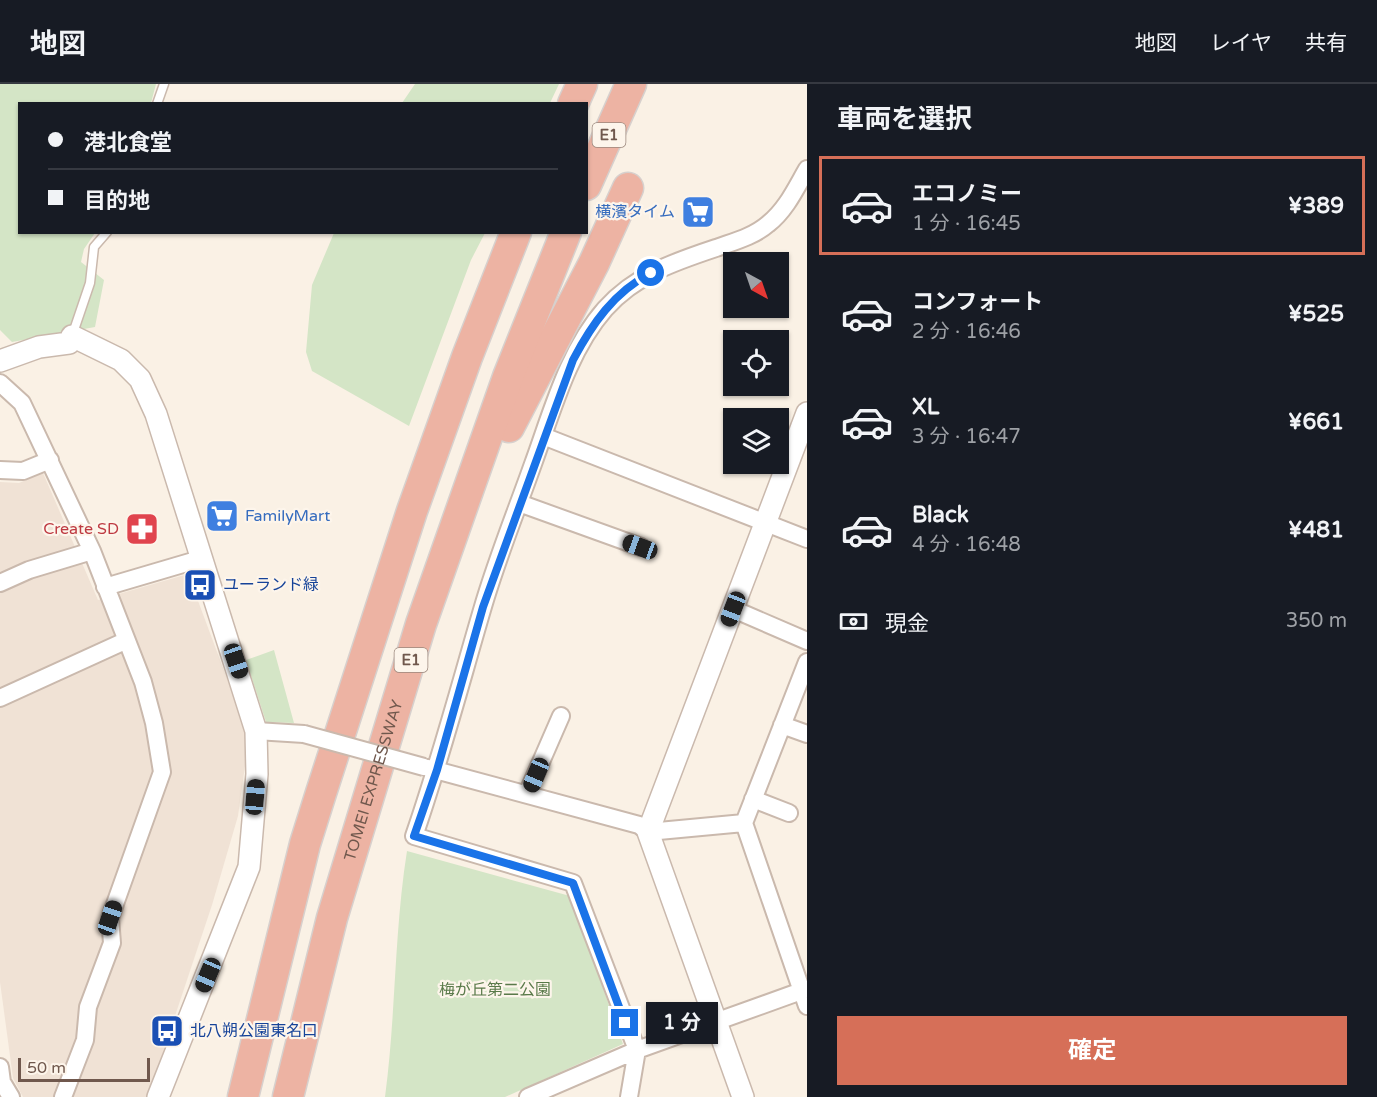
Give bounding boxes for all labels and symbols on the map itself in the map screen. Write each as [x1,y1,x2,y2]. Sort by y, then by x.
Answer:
road number: E1 [592,123,626,147]
supermarket icon: 横濱タイム [680,194,716,230]
place label: 横濱タイム [595,202,675,222]
north arrow [723,252,789,318]
route start [637,259,664,286]
supermarket icon: FamilyMart [204,498,240,534]
place label: FamilyMart [245,506,330,526]
pharmacy icon: Create SD [124,511,160,547]
place label: Create SD [43,519,119,539]
car [620,532,660,562]
bus stop icon: ユーランド緑 [182,567,218,603]
place label: ユーランド緑 [223,575,319,595]
car [718,589,748,629]
car [222,641,250,681]
road number: E1 [394,648,428,672]
street label: TOMEI EXPRESSWAY [340,698,407,863]
car [521,755,551,795]
car [244,778,266,816]
car [96,898,124,938]
car [193,955,223,995]
park label: 梅が丘第二公園 [439,980,551,1000]
callout: 1 分 [646,1002,718,1044]
route end [611,1009,638,1036]
bus stop icon: 北八朔公園東名口 [149,1013,185,1049]
place label: 北八朔公園東名口 [190,1021,318,1041]
scale bar [18,1055,150,1082]

